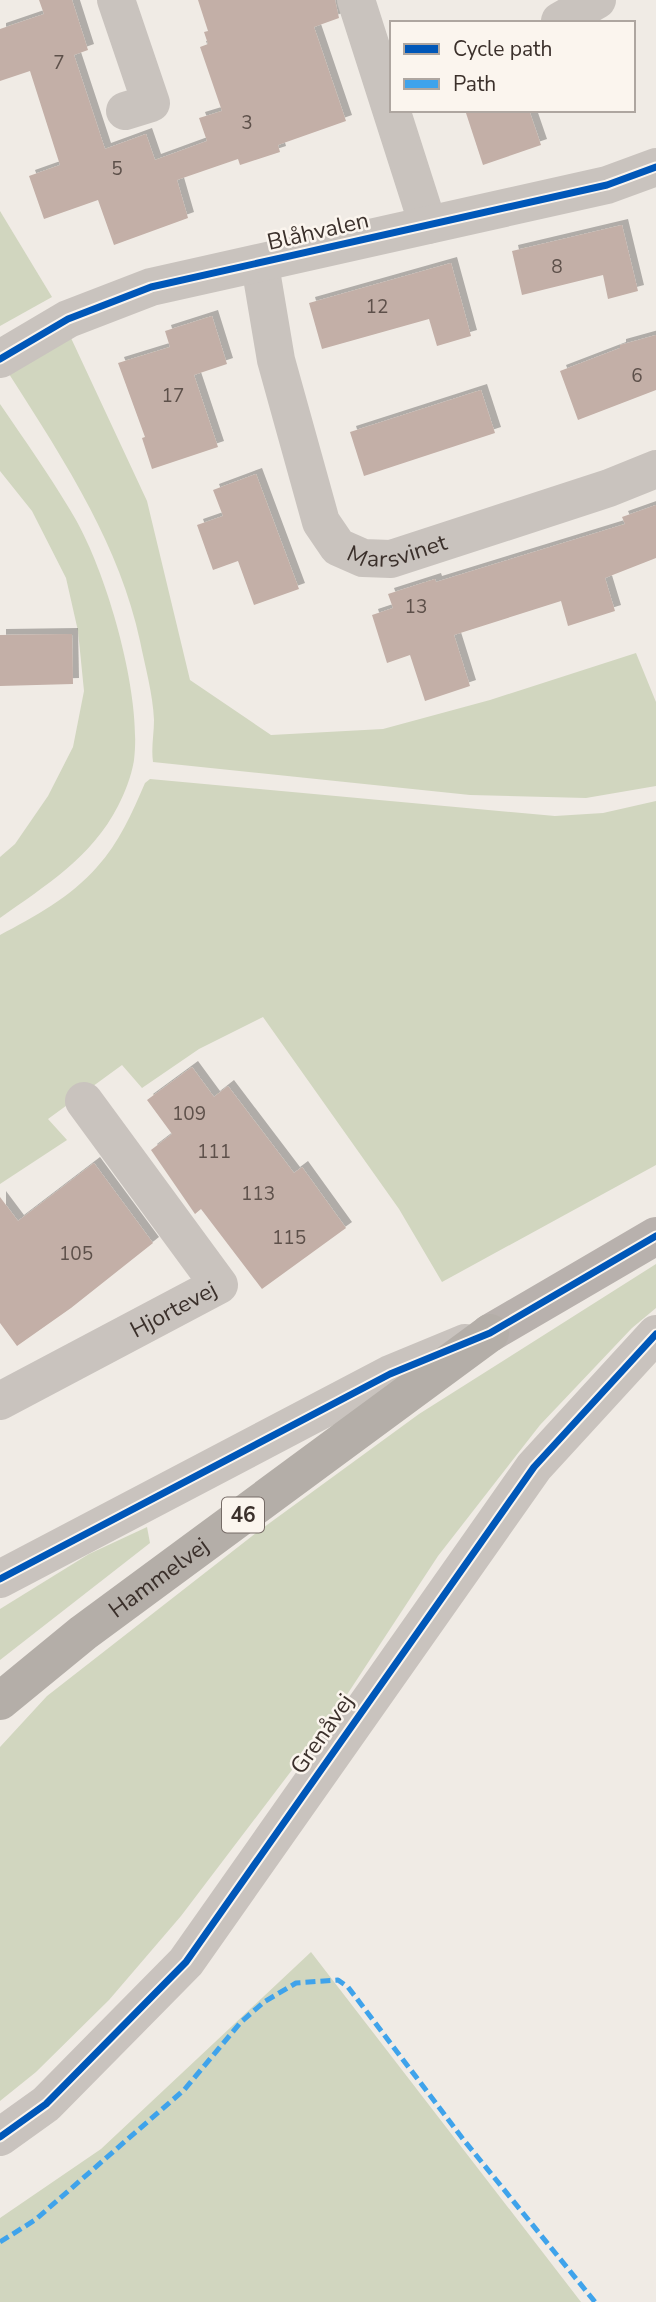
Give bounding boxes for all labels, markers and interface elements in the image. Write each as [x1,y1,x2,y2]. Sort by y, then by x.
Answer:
legend [390,21,635,112]
text: Cycle path [453,35,552,63]
house number: 7 [53,50,65,76]
text: Path [453,70,496,98]
house number: 3 [241,110,253,136]
house number: 5 [111,156,123,182]
street label: Blåhvalen [264,204,372,258]
house number: 8 [551,254,563,280]
house number: 12 [366,294,388,320]
house number: 6 [631,363,643,389]
house number: 17 [162,383,184,409]
street label: Marsvinet [342,526,452,575]
house number: 13 [405,594,427,620]
house number: 109 [172,1101,206,1127]
house number: 111 [197,1139,231,1165]
house number: 113 [241,1181,275,1207]
house number: 115 [272,1225,306,1251]
house number: 105 [59,1241,93,1267]
street label: Hjortevej [124,1274,222,1345]
road number: 46 [222,1498,264,1532]
street label: Hammelvej [102,1530,215,1625]
street label: Grenåvej [283,1688,361,1780]

